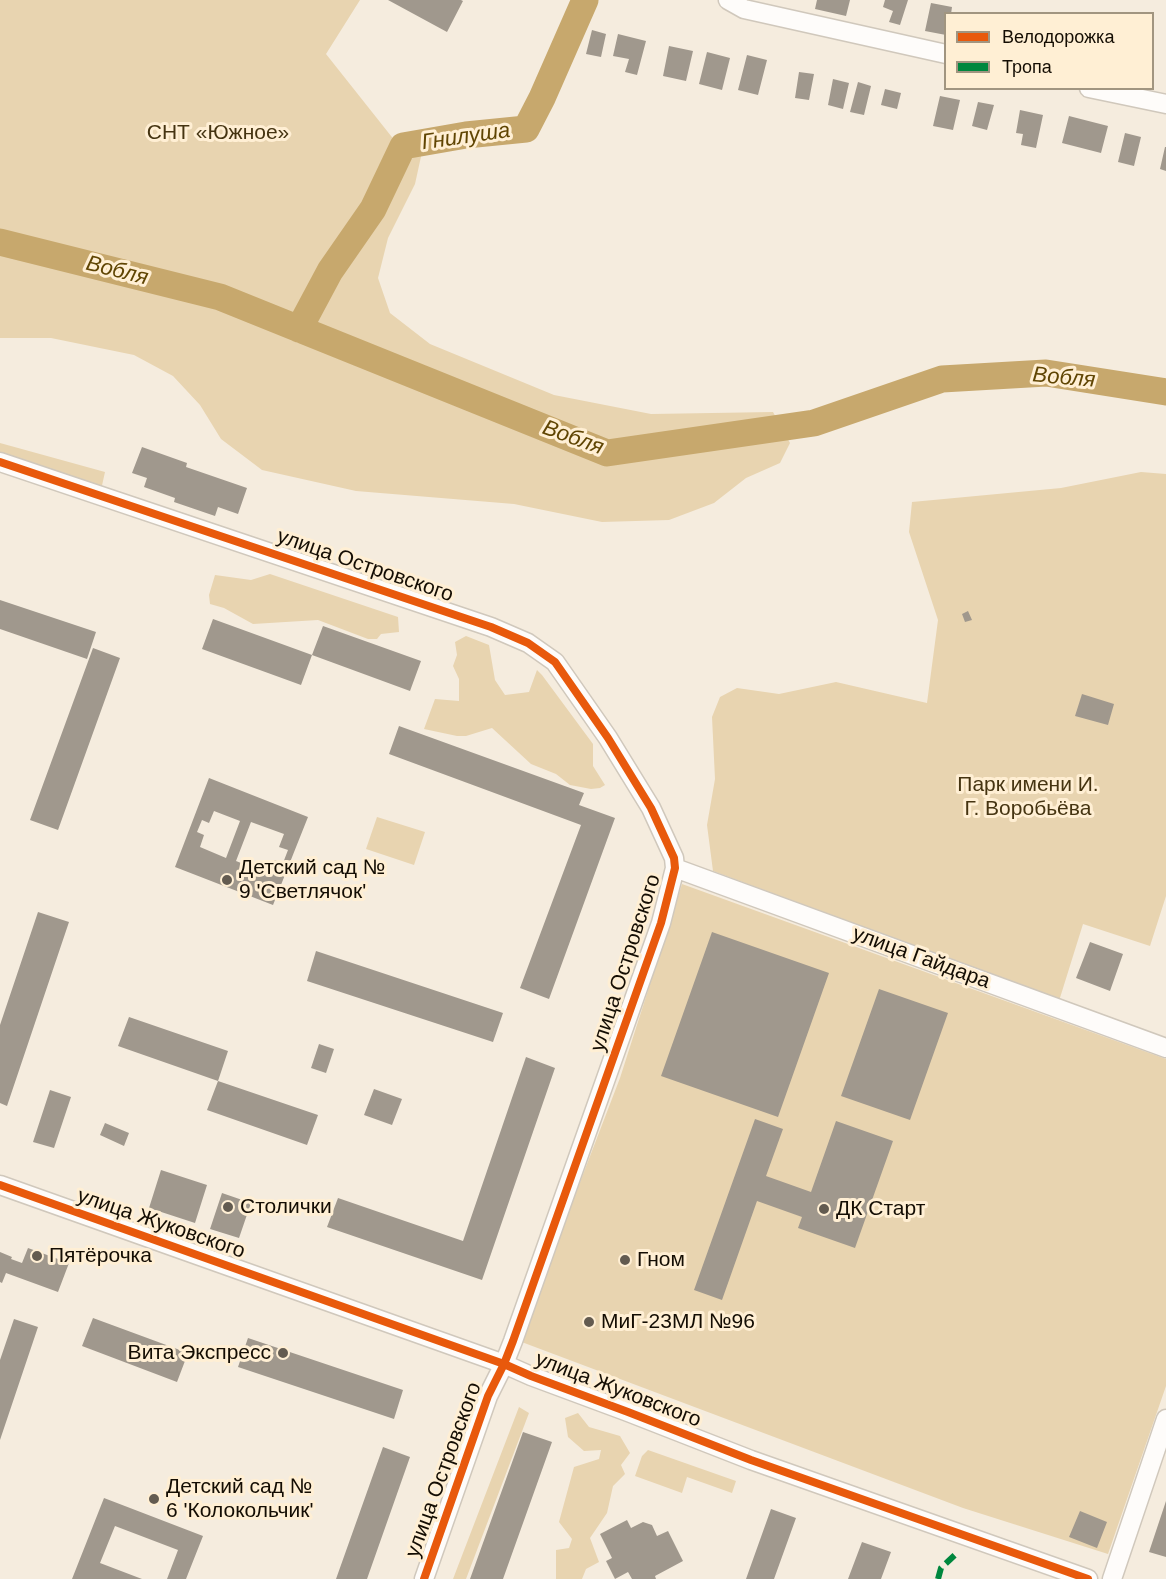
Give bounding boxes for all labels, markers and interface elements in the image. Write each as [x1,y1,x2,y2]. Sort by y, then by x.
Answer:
legend [944,12,1154,90]
text: Велодорожка [1002,27,1114,47]
text: Тропа [1002,57,1052,77]
water label: Гнилуша [420,118,512,156]
park label: СНТ «Южное» [147,120,289,146]
water label: Вобля [83,251,151,291]
water label: Вобля [1031,362,1097,394]
water label: Вобля [539,415,607,461]
street label: улица Островского [274,524,456,608]
park label: Парк имени И. Г. Воробьёва [957,772,1099,822]
place label: Детский сад № 9 'Светлячок' [239,855,385,905]
street label: улица Островского [585,871,667,1055]
marker: Детский сад № 9 'Светлячок' [220,873,234,887]
street label: улица Гайдара [849,921,993,995]
street label: улица Жуковского [74,1183,248,1265]
place label: Столички [240,1194,332,1220]
place label: ДК Старт [836,1196,925,1222]
marker: Столички [221,1200,235,1214]
marker: ДК Старт [817,1202,831,1216]
place label: Пятёрочка [49,1243,152,1269]
place label: Гном [637,1247,685,1273]
marker: Пятёрочка [30,1249,44,1263]
marker: Гном [618,1253,632,1267]
place label: МиГ-23МЛ №96 [601,1309,755,1335]
marker: МиГ-23МЛ №96 [582,1315,596,1329]
place label: Вита Экспресс [128,1340,271,1366]
marker: Вита Экспресс [276,1346,290,1360]
street label: улица Жуковского [531,1347,705,1433]
street label: улица Островского [401,1379,487,1561]
place label: Детский сад № 6 'Колокольчик' [166,1474,313,1524]
marker: Детский сад № 6 'Колокольчик' [147,1492,161,1506]

